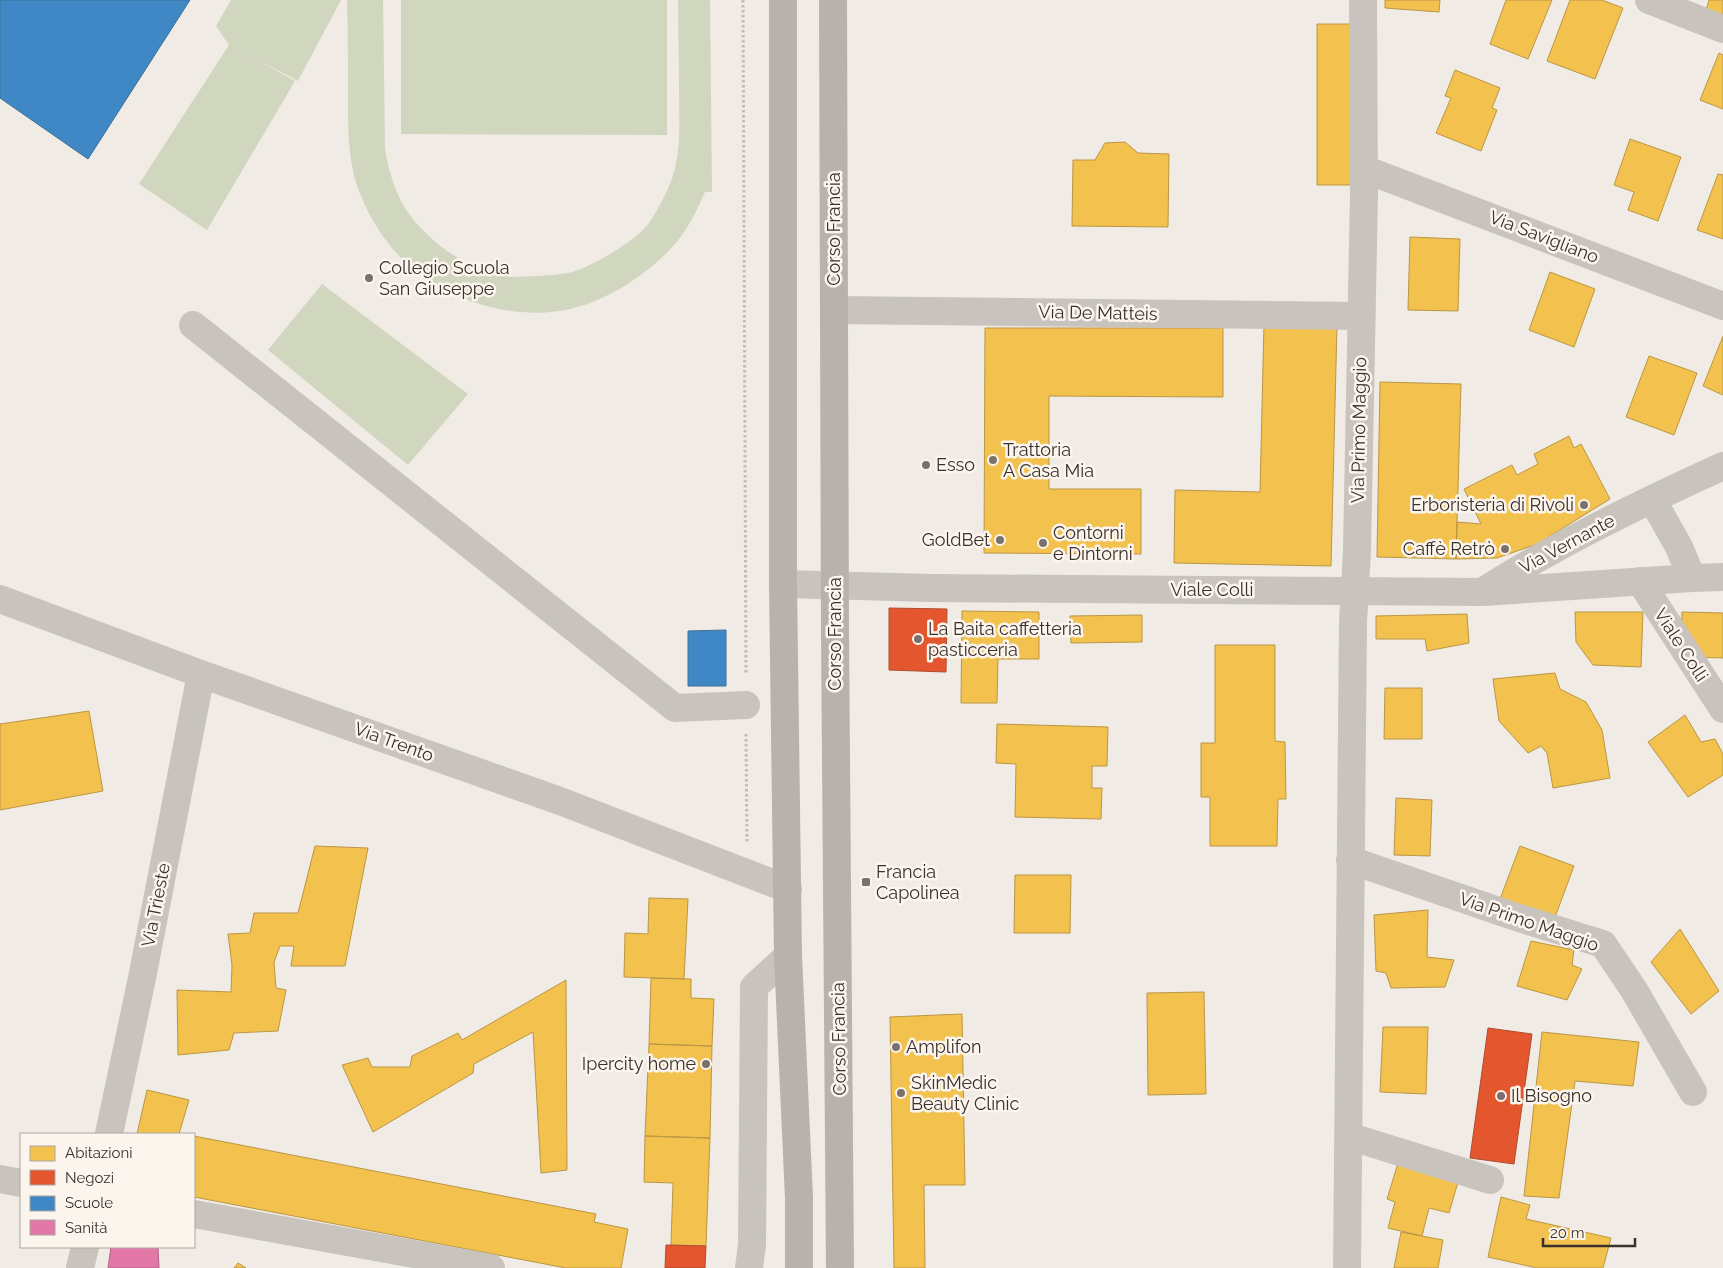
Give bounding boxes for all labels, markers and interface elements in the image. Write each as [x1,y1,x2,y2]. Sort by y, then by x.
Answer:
street label: Corso Francia [823,172,844,286]
street label: Via Savigliano [1487,206,1602,267]
place label: Collegio Scuola San Giuseppe [379,257,510,299]
marker: Collegio Scuola San Giuseppe [363,272,375,284]
street label: Via De Matteis [1038,301,1158,324]
street label: Via Primo Maggio [1347,356,1370,503]
place label: Trattoria A Casa Mia [1003,439,1094,481]
place label: Esso [936,454,975,475]
marker: Trattoria A Casa Mia [987,454,999,466]
marker: Esso [920,459,932,471]
place label: Erboristeria di Rivoli [1411,494,1574,515]
marker: Erboristeria di Rivoli [1578,499,1590,511]
street label: Via Vernante [1515,509,1618,577]
place label: Contorni e Dintorni [1053,522,1133,564]
place label: GoldBet [922,529,990,550]
marker: GoldBet [994,534,1006,546]
marker: Contorni e Dintorni [1037,537,1049,549]
place label: Caffè Retrò [1403,538,1495,559]
marker: Caffè Retrò [1499,543,1511,555]
street label: Corso Francia [824,577,845,691]
street label: Viale Colli [1171,579,1253,600]
street label: Viale Colli [1650,604,1713,685]
place label: La Baita caffetteria pasticceria [928,618,1082,660]
marker: La Baita caffetteria pasticceria [912,633,924,645]
street label: Via Trento [352,717,437,766]
street label: Via Trieste [137,861,174,949]
place label: Francia Capolinea [876,861,960,903]
marker: Francia Capolinea [860,876,872,888]
street label: Via Primo Maggio [1457,888,1602,955]
street label: Corso Francia [827,982,850,1096]
place label: Amplifon [906,1036,982,1057]
marker: Amplifon [890,1041,902,1053]
place label: Ipercity home [582,1053,696,1074]
marker: Ipercity home [700,1058,712,1070]
place label: SkinMedic Beauty Clinic [911,1072,1020,1114]
place label: Il Bisogno [1511,1085,1592,1106]
marker: SkinMedic Beauty Clinic [895,1087,907,1099]
marker: Il Bisogno [1495,1090,1507,1102]
legend [20,1133,195,1248]
text: Abitazioni [65,1144,132,1162]
text: Negozi [65,1169,114,1187]
text: Scuole [65,1194,113,1212]
scale bar [1543,1216,1636,1248]
text: Sanità [65,1219,108,1237]
text: 20 m [1550,1224,1585,1242]

